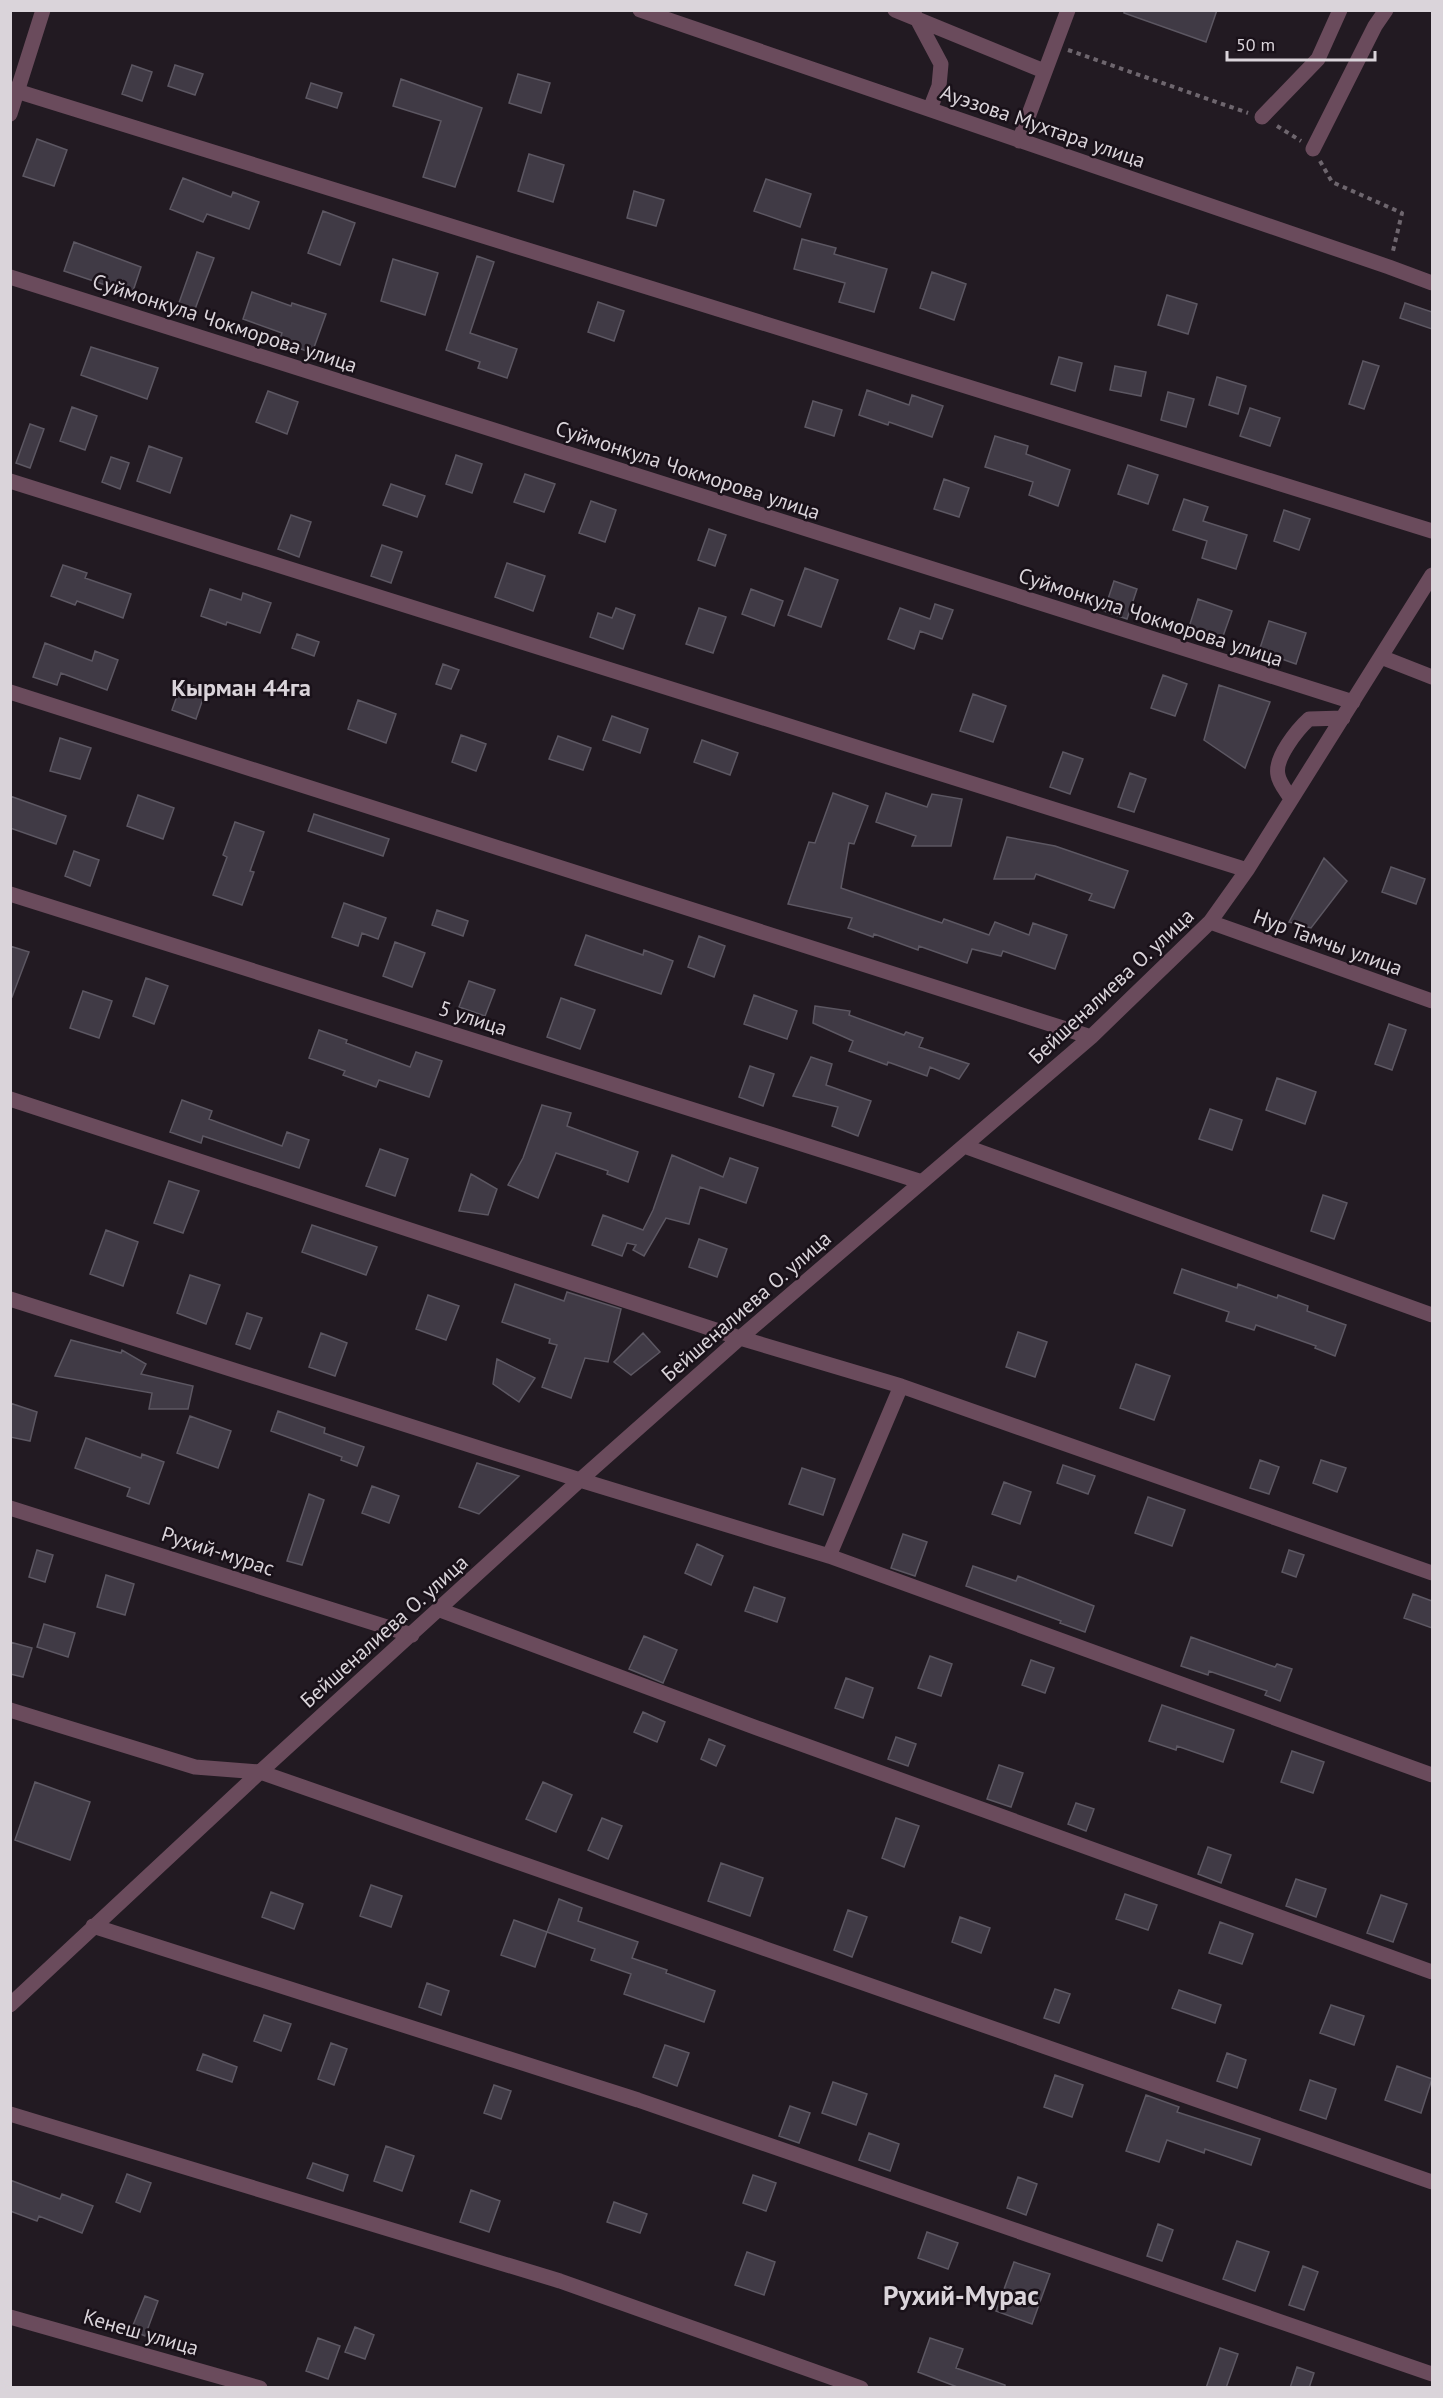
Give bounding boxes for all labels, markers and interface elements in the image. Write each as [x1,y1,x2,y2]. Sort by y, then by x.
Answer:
scale bar [1227,24,1376,62]
text: 50 m [1236,33,1275,56]
street label: Ауэзова Мухтара улица [937,78,1149,174]
street label: Суймонкула Чокморова улица [89,267,361,379]
street label: Суймонкула Чокморова улица [552,414,824,526]
street label: Суймонкула Чокморова улица [1015,561,1287,673]
district label: Кырман 44га [171,672,311,703]
street label: Бейшеналиева О. улица [1023,902,1199,1070]
street label: Нур Тамчы улица [1250,903,1406,981]
street label: 5 улица [435,994,511,1042]
street label: Бейшеналиева О. улица [655,1225,837,1387]
street label: Рухий-мурас [158,1520,278,1582]
street label: Бейшеналиева О. улица [295,1549,473,1713]
district label: Рухий-Мурас [883,2278,1039,2312]
street label: Кенеш улица [80,2303,202,2361]

